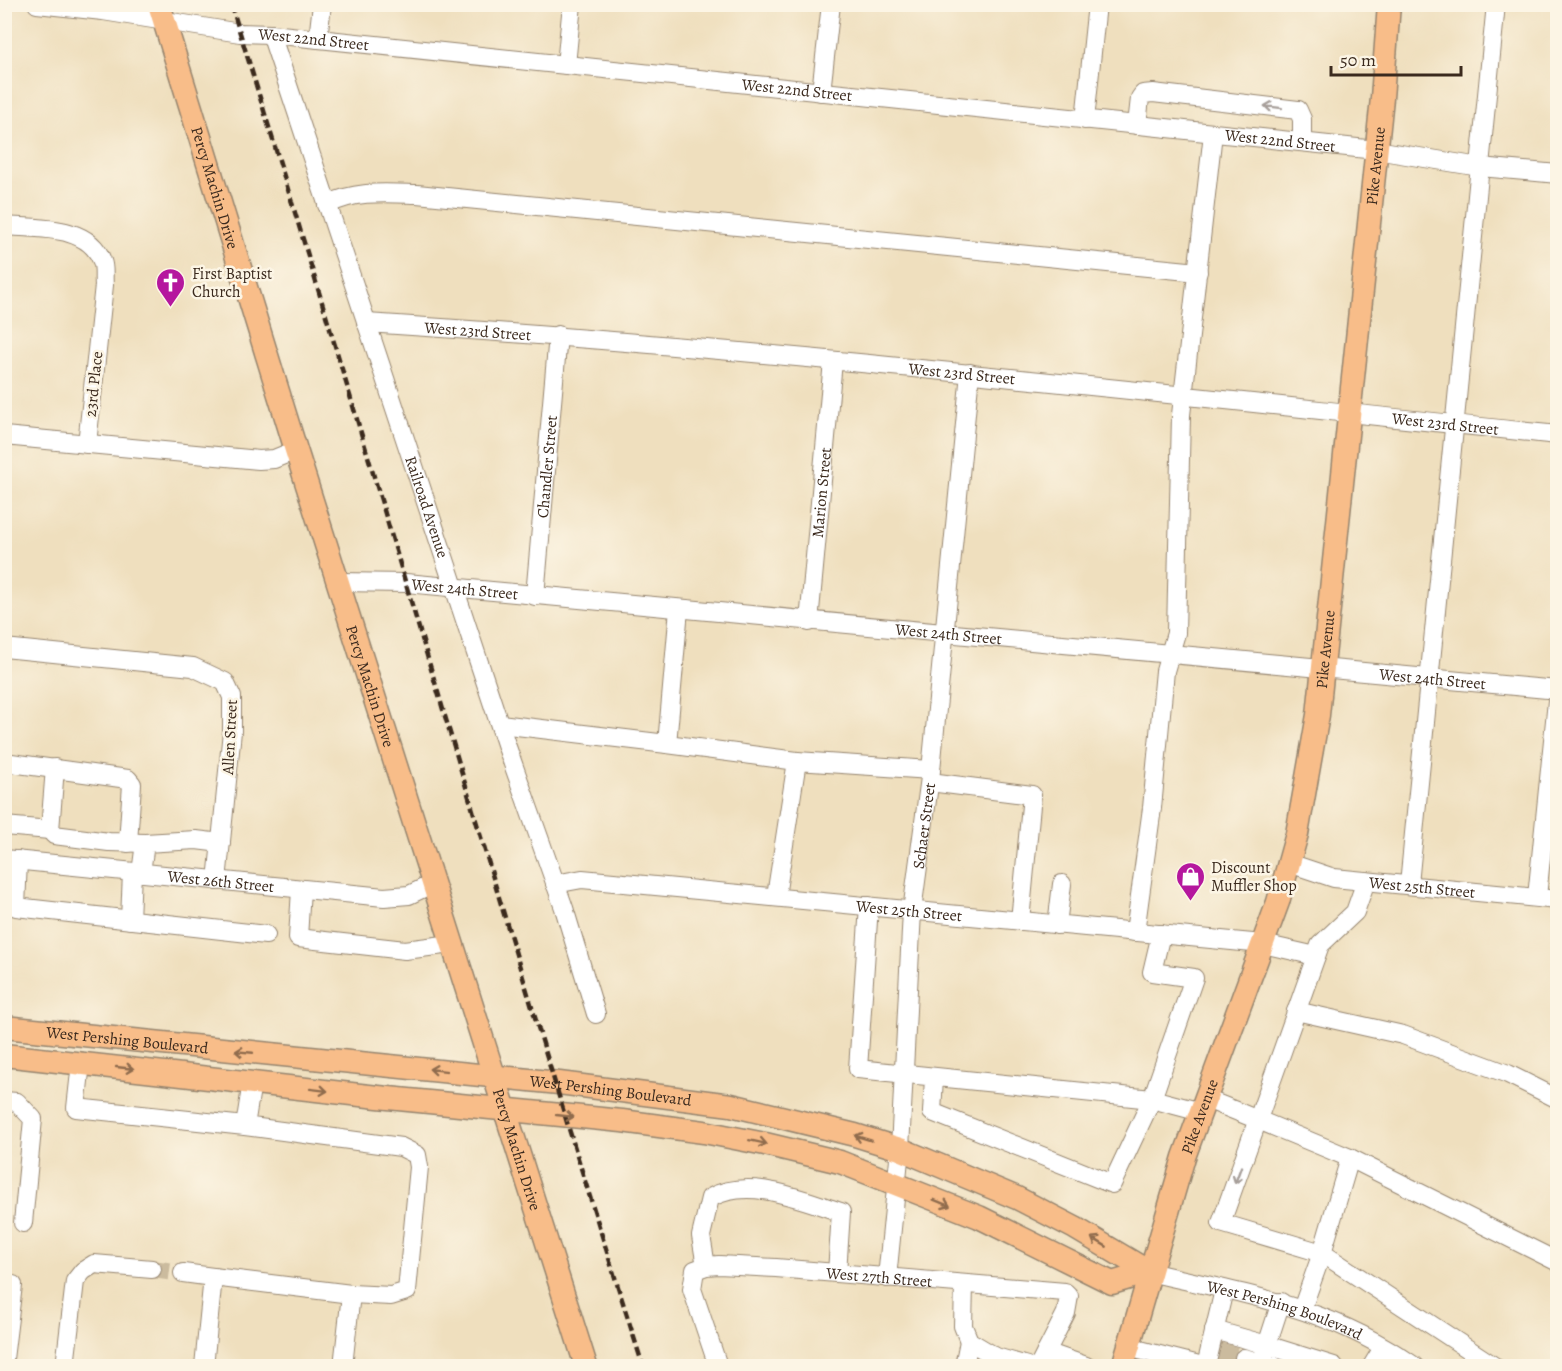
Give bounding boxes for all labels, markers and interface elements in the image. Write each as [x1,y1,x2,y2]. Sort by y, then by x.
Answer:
street label: West 22nd Street [257,24,370,56]
scale bar [1331,39,1462,77]
text: 50 m [1340,48,1376,72]
street label: West 22nd Street [740,73,853,107]
one-way arrow [1264,101,1284,112]
street label: Percy Machin Drive [185,124,244,252]
street label: West 22nd Street [1223,124,1337,158]
street label: Pike Avenue [1361,126,1391,206]
place label: First Baptist Church [192,263,272,303]
church icon: First Baptist Church [155,266,187,308]
street label: West 23rd Street [422,317,532,346]
street label: 23rd Place [80,350,108,418]
street label: West 23rd Street [906,358,1016,390]
street label: West 23rd Street [1390,408,1500,441]
street label: Chandler Street [532,414,563,519]
street label: Marion Street [807,446,837,539]
street label: Railroad Avenue [399,453,454,561]
street label: West 24th Street [409,573,519,605]
street label: Pike Avenue [1311,609,1341,690]
street label: West 24th Street [893,618,1003,650]
street label: Percy Machin Drive [340,622,399,750]
street label: West 24th Street [1377,663,1487,695]
street label: Allen Street [217,699,243,776]
street label: Schaer Street [908,781,941,870]
place label: Discount Muffler Shop [1211,857,1297,897]
shop icon: Discount Muffler Shop [1174,860,1206,902]
street label: West 26th Street [165,865,275,898]
street label: West 25th Street [1367,871,1476,904]
street label: West 25th Street [854,895,963,927]
street label: West Pershing Boulevard [44,1021,210,1060]
one-way arrow [234,1046,254,1057]
one-way arrow [115,1063,135,1074]
one-way arrow [428,1064,448,1075]
street label: West Pershing Boulevard [528,1070,693,1112]
street label: Pike Avenue [1176,1076,1224,1158]
one-way arrow [309,1084,328,1095]
street label: Percy Machin Drive [487,1086,546,1213]
one-way arrow [554,1111,574,1122]
one-way arrow [854,1132,873,1143]
one-way arrow [748,1137,767,1149]
one-way arrow [1231,1165,1242,1184]
one-way arrow [933,1198,951,1209]
one-way arrow [1091,1235,1108,1247]
street label: West 27th Street [824,1262,933,1293]
street label: West Pershing Boulevard [1204,1275,1366,1346]

